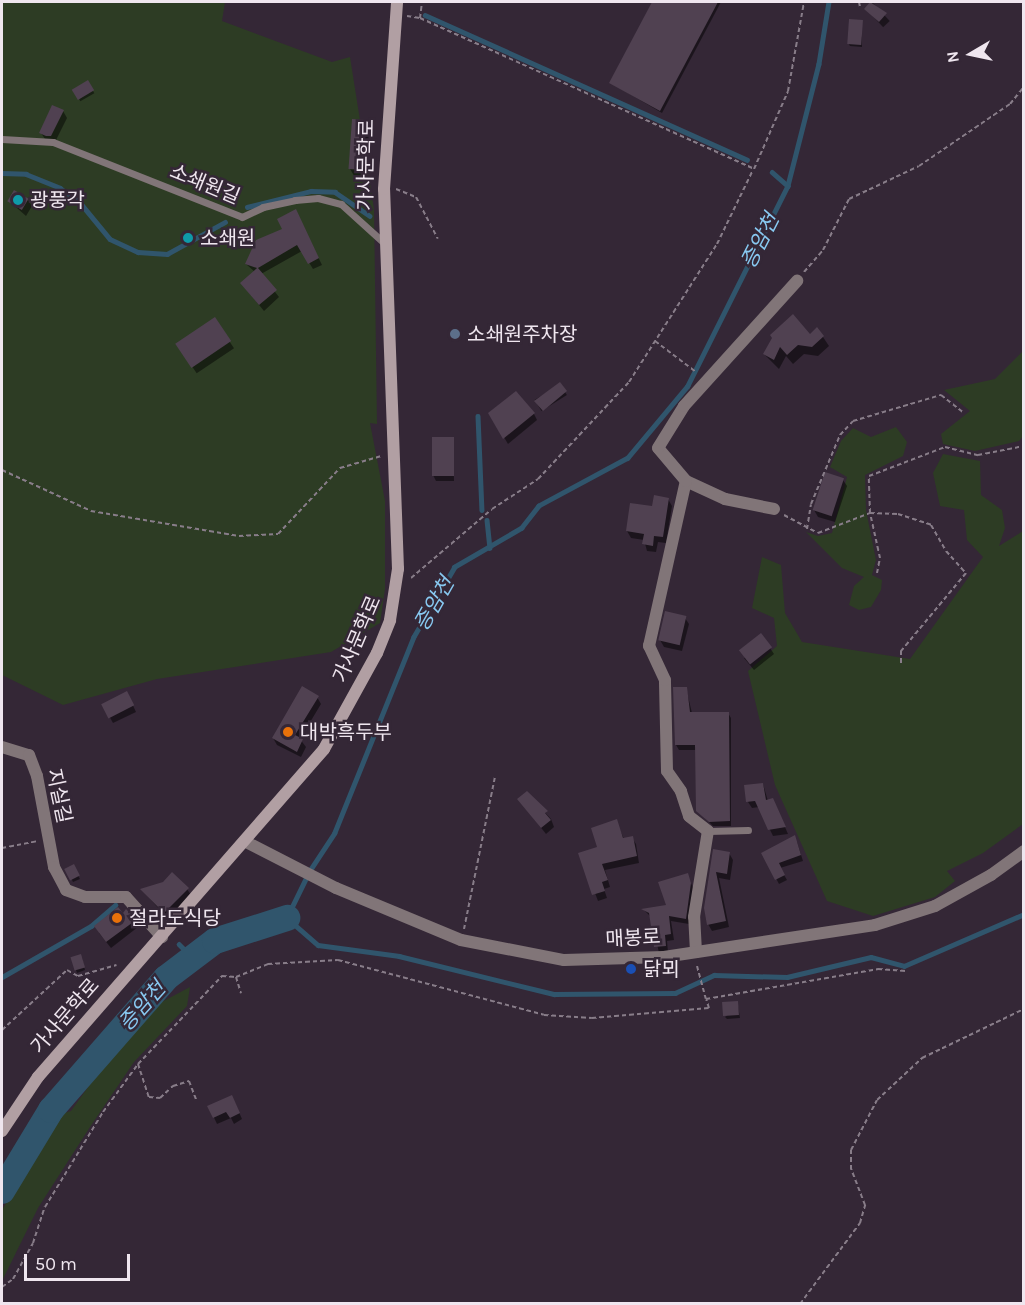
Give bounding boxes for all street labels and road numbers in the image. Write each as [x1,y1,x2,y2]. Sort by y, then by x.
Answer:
street label: 가사문학로 [353,119,379,211]
street label: 소쇄원길 [166,159,244,209]
street label: 가사문학로 [328,592,386,686]
street label: 지실길 [42,767,76,825]
street label: 매봉로 [605,925,661,951]
street label: 가사문학로 [26,973,104,1059]

